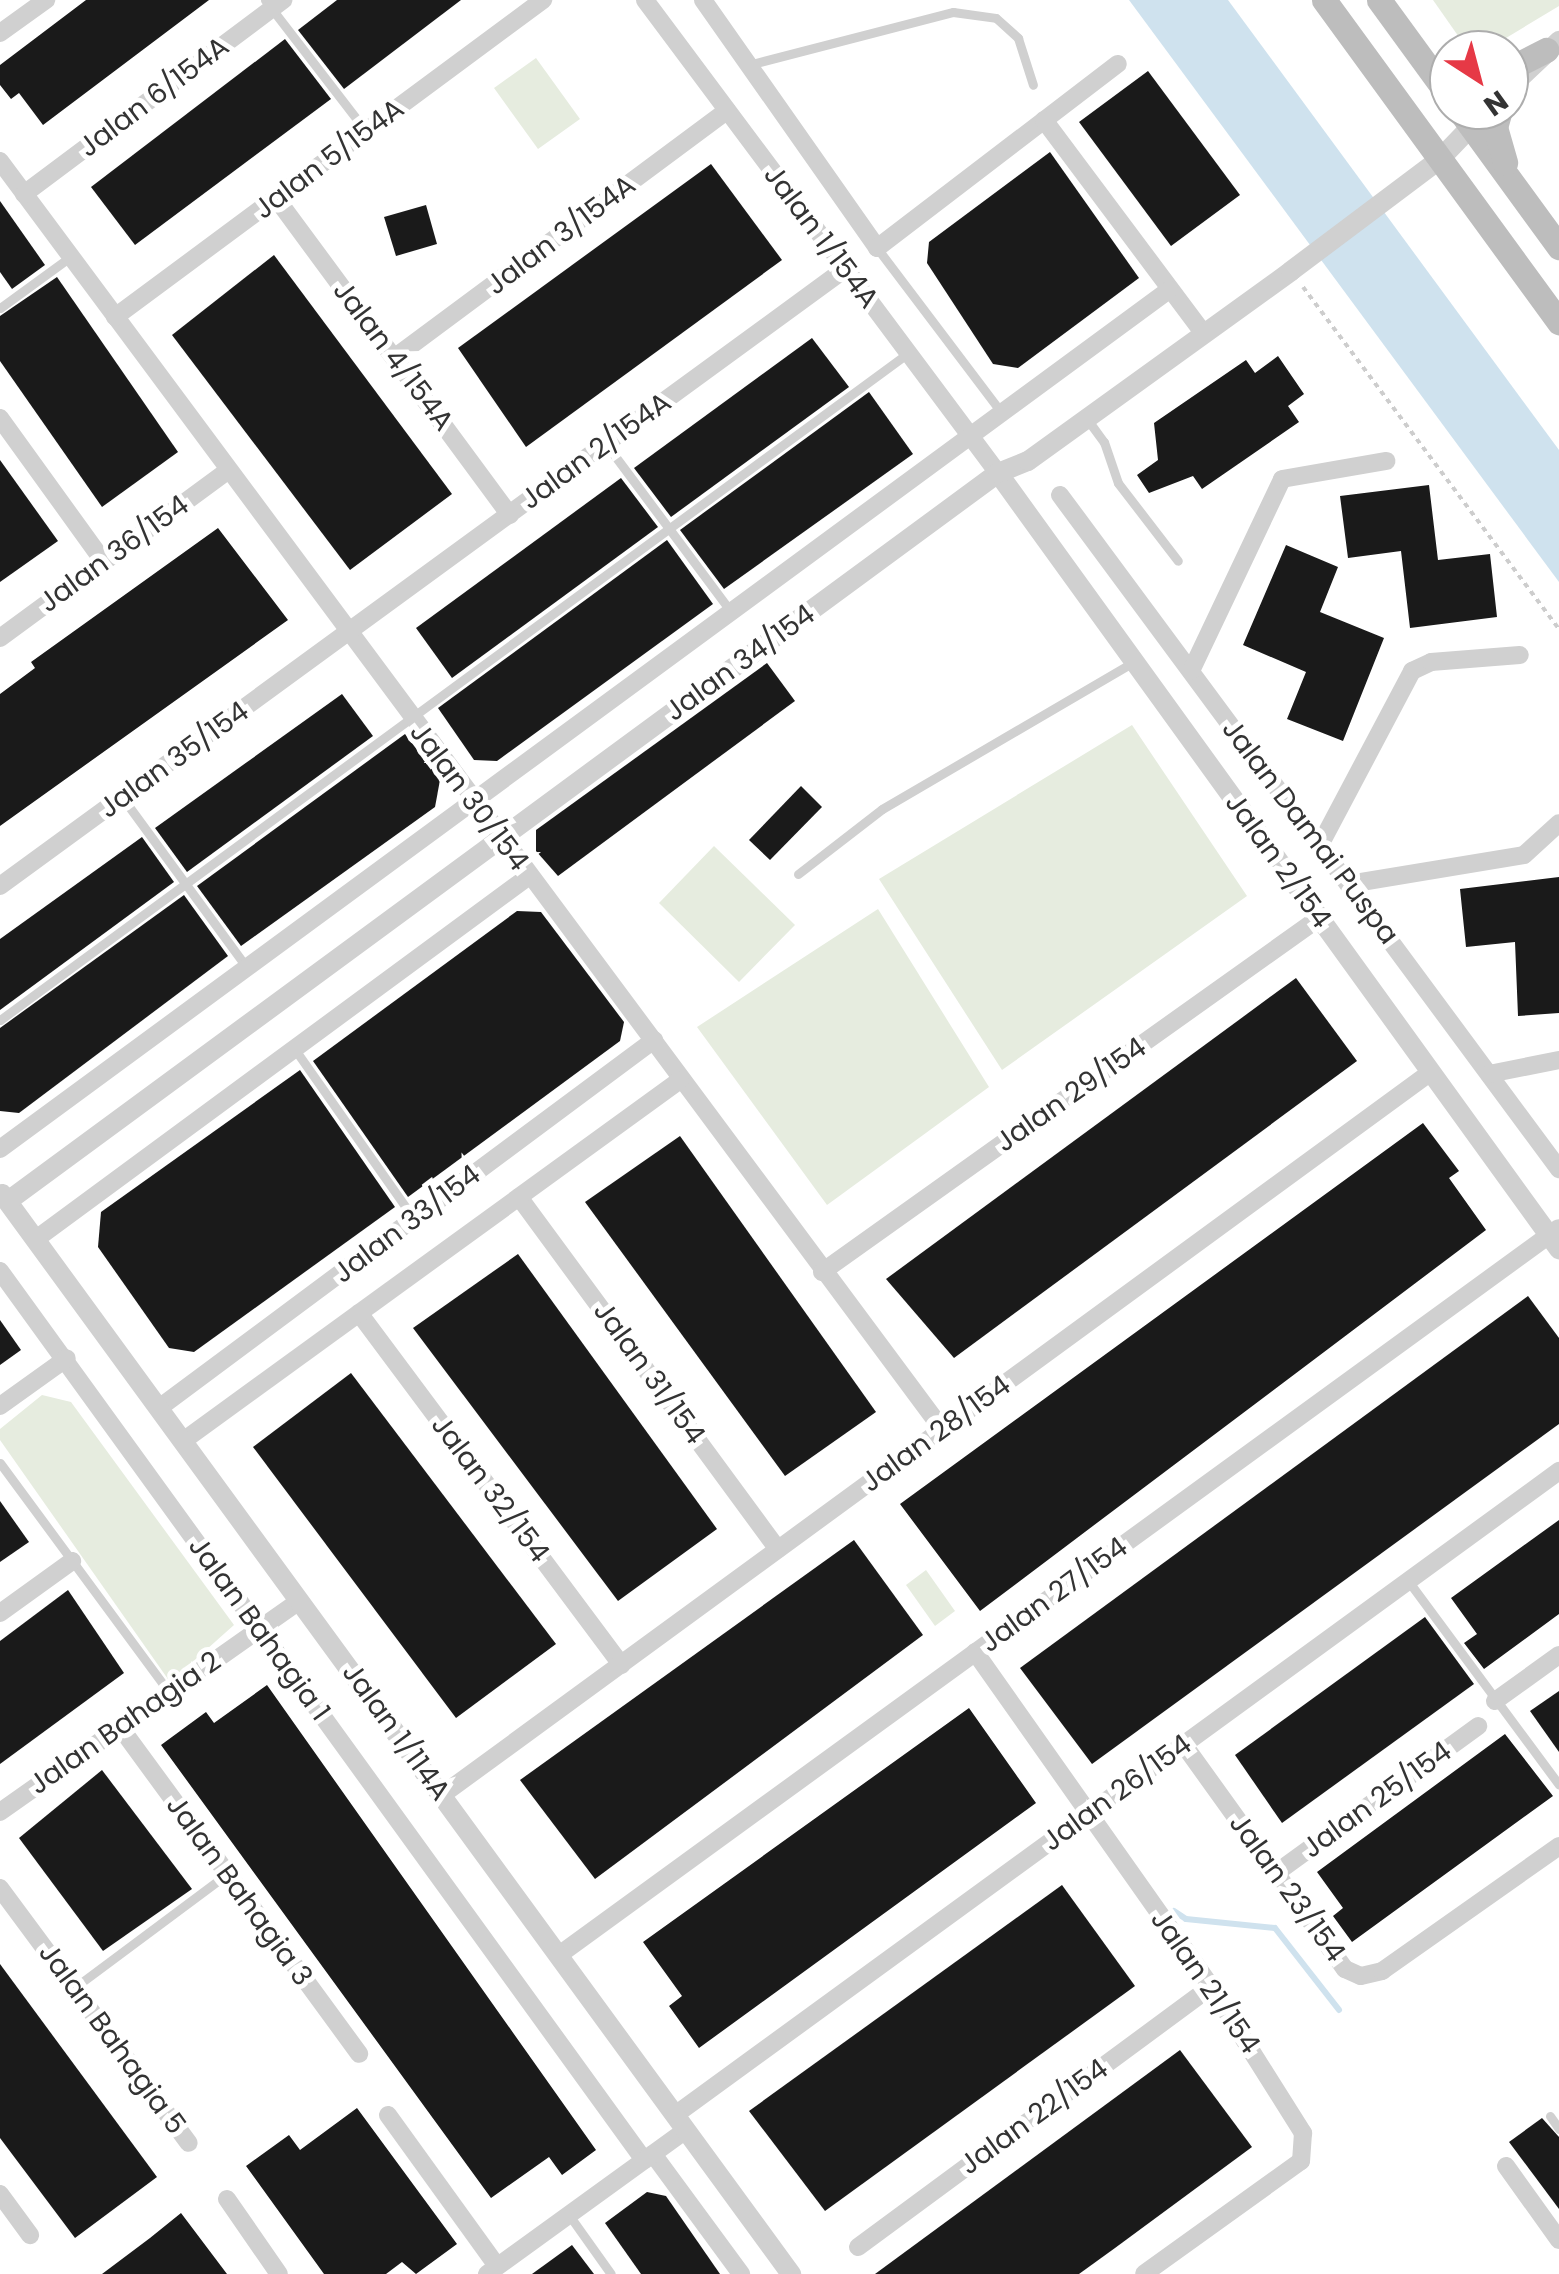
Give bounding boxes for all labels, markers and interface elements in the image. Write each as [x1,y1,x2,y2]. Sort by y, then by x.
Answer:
street label: Jalan 6/154A [72,30,236,164]
north arrow [1429,30,1529,130]
text: N [1476,81,1516,125]
street label: Jalan 5/154A [247,92,411,226]
street label: Jalan 1/154A [756,159,886,315]
street label: Jalan 3/154A [480,168,642,302]
street label: Jalan 4/154A [326,274,460,438]
street label: Jalan 2/154A [514,385,678,517]
street label: Jalan 36/154 [33,488,195,620]
street label: Jalan 34/154 [659,598,821,728]
street label: Jalan 35/154 [93,695,255,825]
street label: Jalan Damai Puspa [1215,713,1405,951]
street label: Jalan 30/154 [402,716,536,878]
street label: Jalan 2/154 [1218,787,1338,935]
street label: Jalan 29/154 [989,1031,1153,1159]
street label: Jalan 33/154 [327,1158,487,1290]
street label: Jalan 31/154 [586,1295,712,1451]
street label: Jalan 28/154 [855,1369,1017,1499]
street label: Jalan 32/154 [424,1409,556,1569]
street label: Jalan Bahagia 1 [181,1530,337,1728]
street label: Jalan 27/154 [974,1530,1134,1660]
street label: Jalan Bahagia 2 [23,1644,227,1802]
street label: Jalan 1/114A [335,1657,457,1807]
street label: Jalan 26/154 [1036,1728,1198,1858]
street label: Jalan 25/154 [1296,1735,1458,1865]
street label: Jalan Bahagia 3 [159,1789,319,1993]
street label: Jalan 23/154 [1222,1807,1352,1969]
street label: Jalan 21/154 [1143,1904,1267,2060]
street label: Jalan Bahagia 5 [31,1937,193,2141]
street label: Jalan 22/154 [953,2052,1115,2182]

